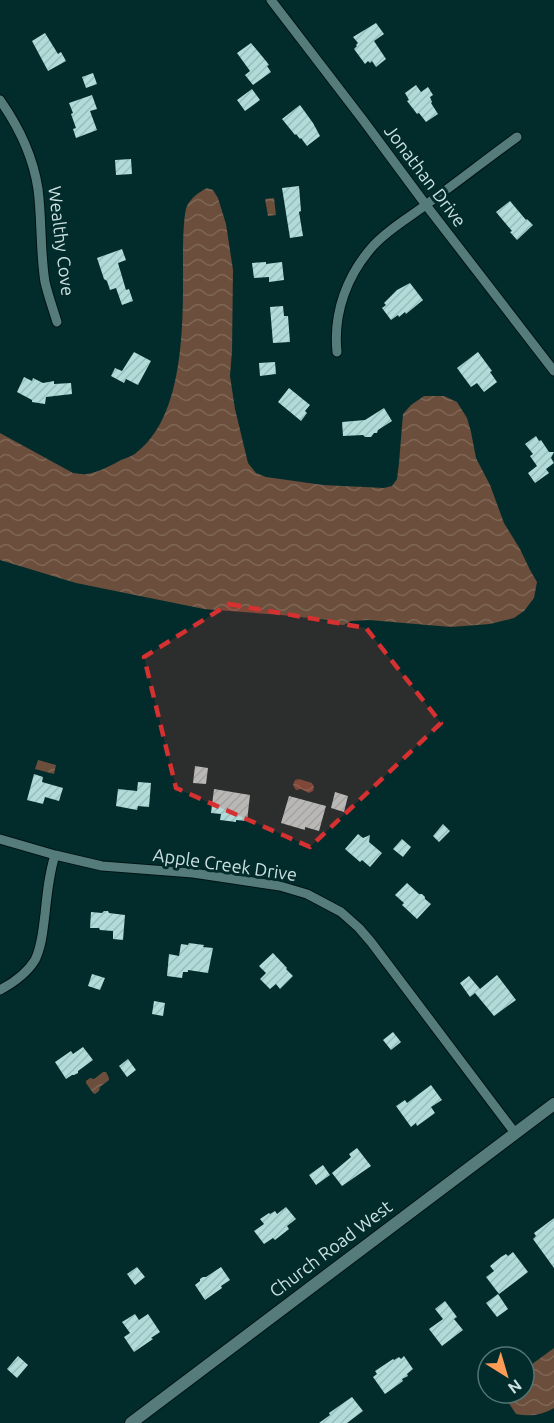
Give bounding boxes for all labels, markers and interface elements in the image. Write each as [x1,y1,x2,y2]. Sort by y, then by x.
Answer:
street label: Jonathan Drive [381,120,471,230]
street label: Wealthy Cove [45,185,79,297]
street label: Apple Creek Drive [152,844,298,884]
street label: Church Road West [265,1196,396,1301]
north arrow [476,1345,536,1405]
text: N [505,1376,525,1398]

